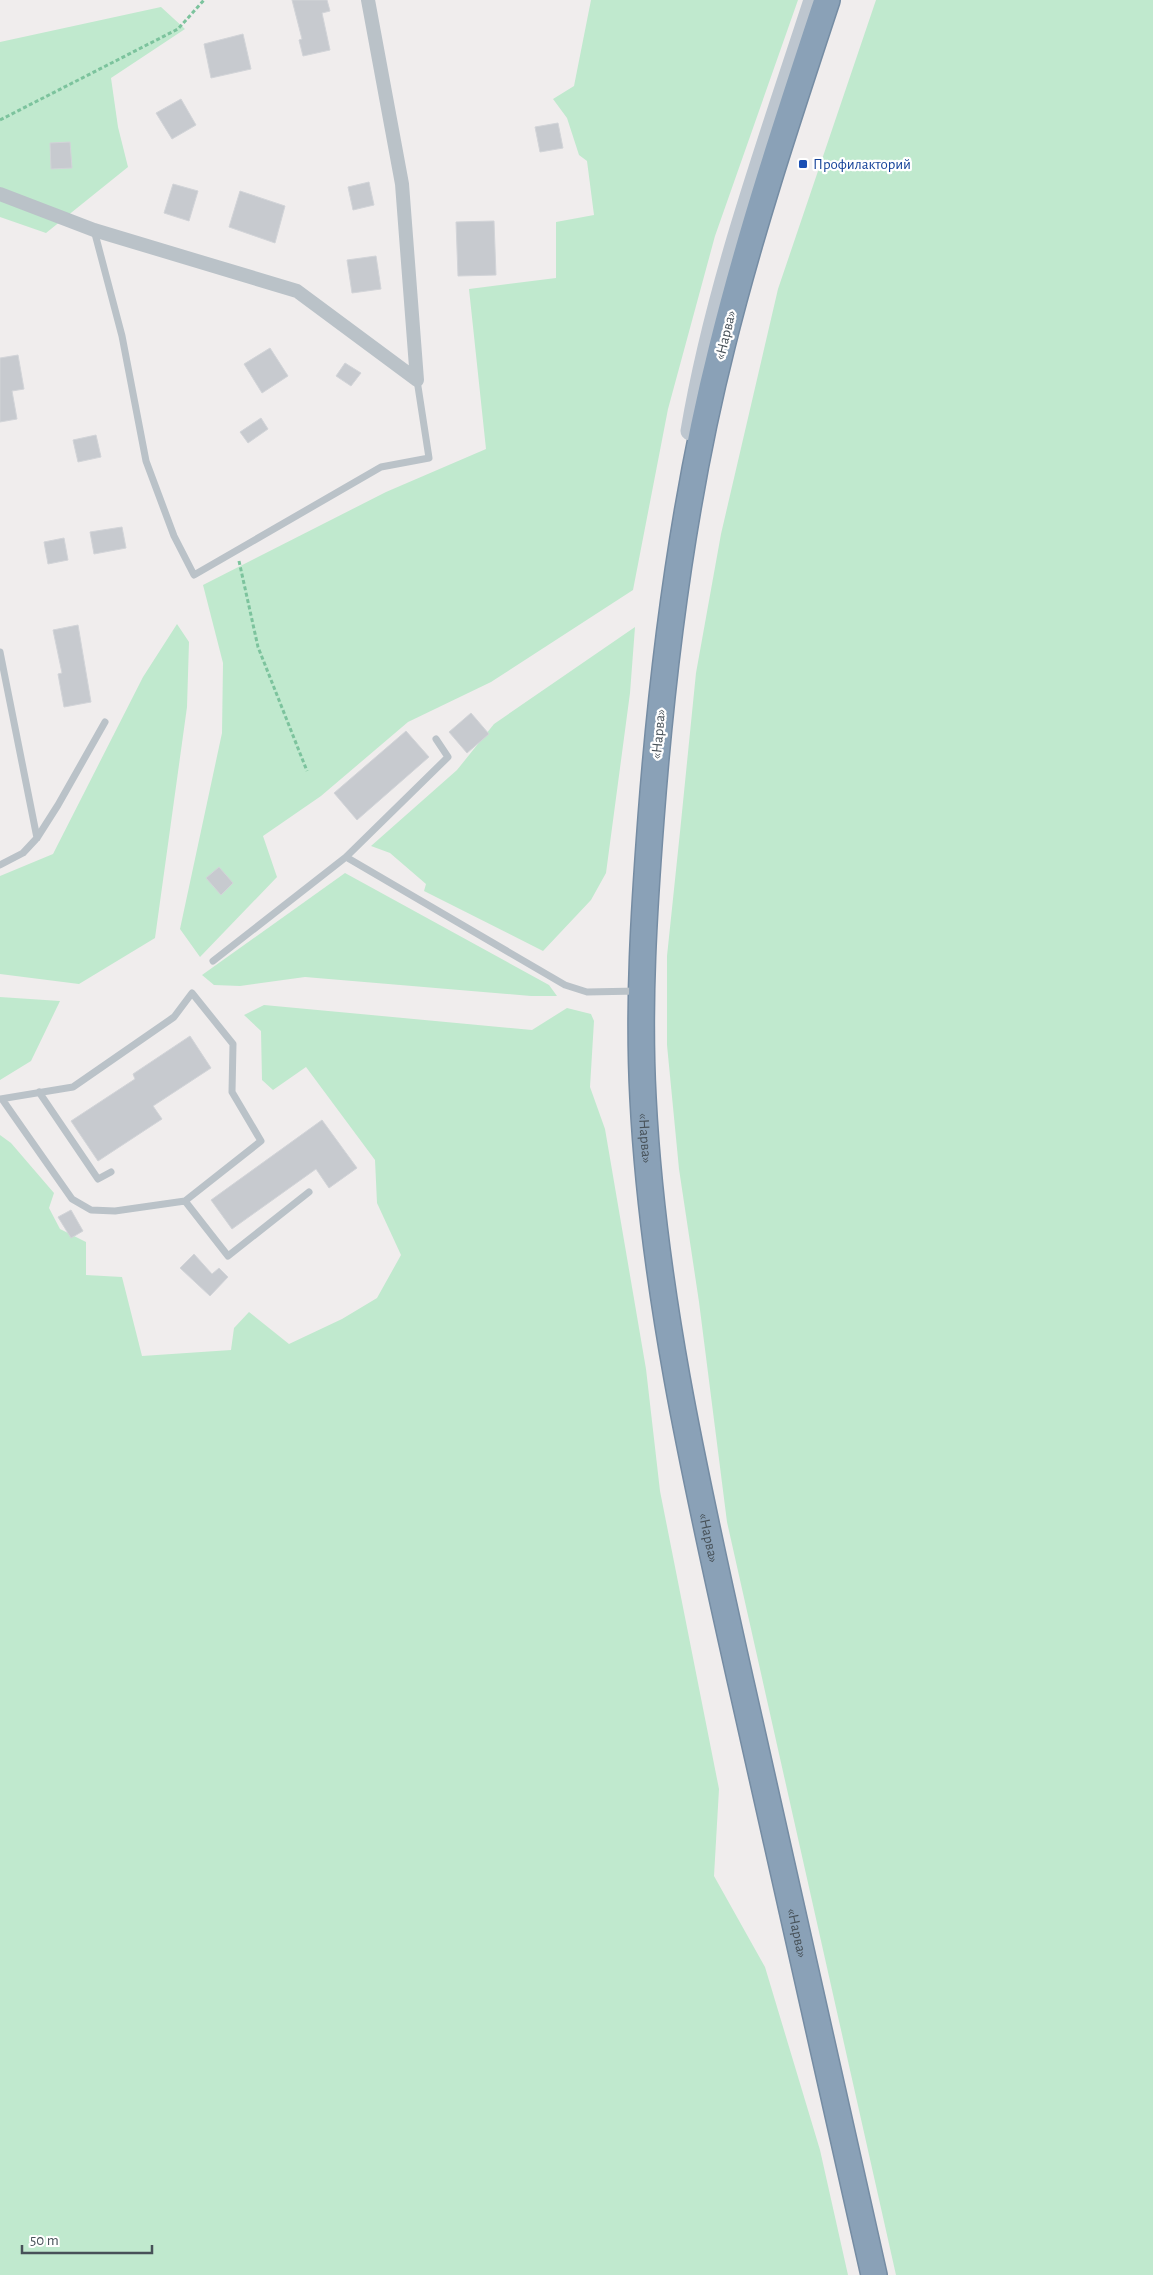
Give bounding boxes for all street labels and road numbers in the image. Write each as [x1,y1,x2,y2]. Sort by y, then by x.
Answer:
street label: «Нарва» [712,309,739,361]
street label: «Нарва» [649,708,668,760]
street label: «Нарва» [636,1112,654,1164]
street label: «Нарва» [696,1512,721,1564]
street label: «Нарва» [784,1907,810,1959]

